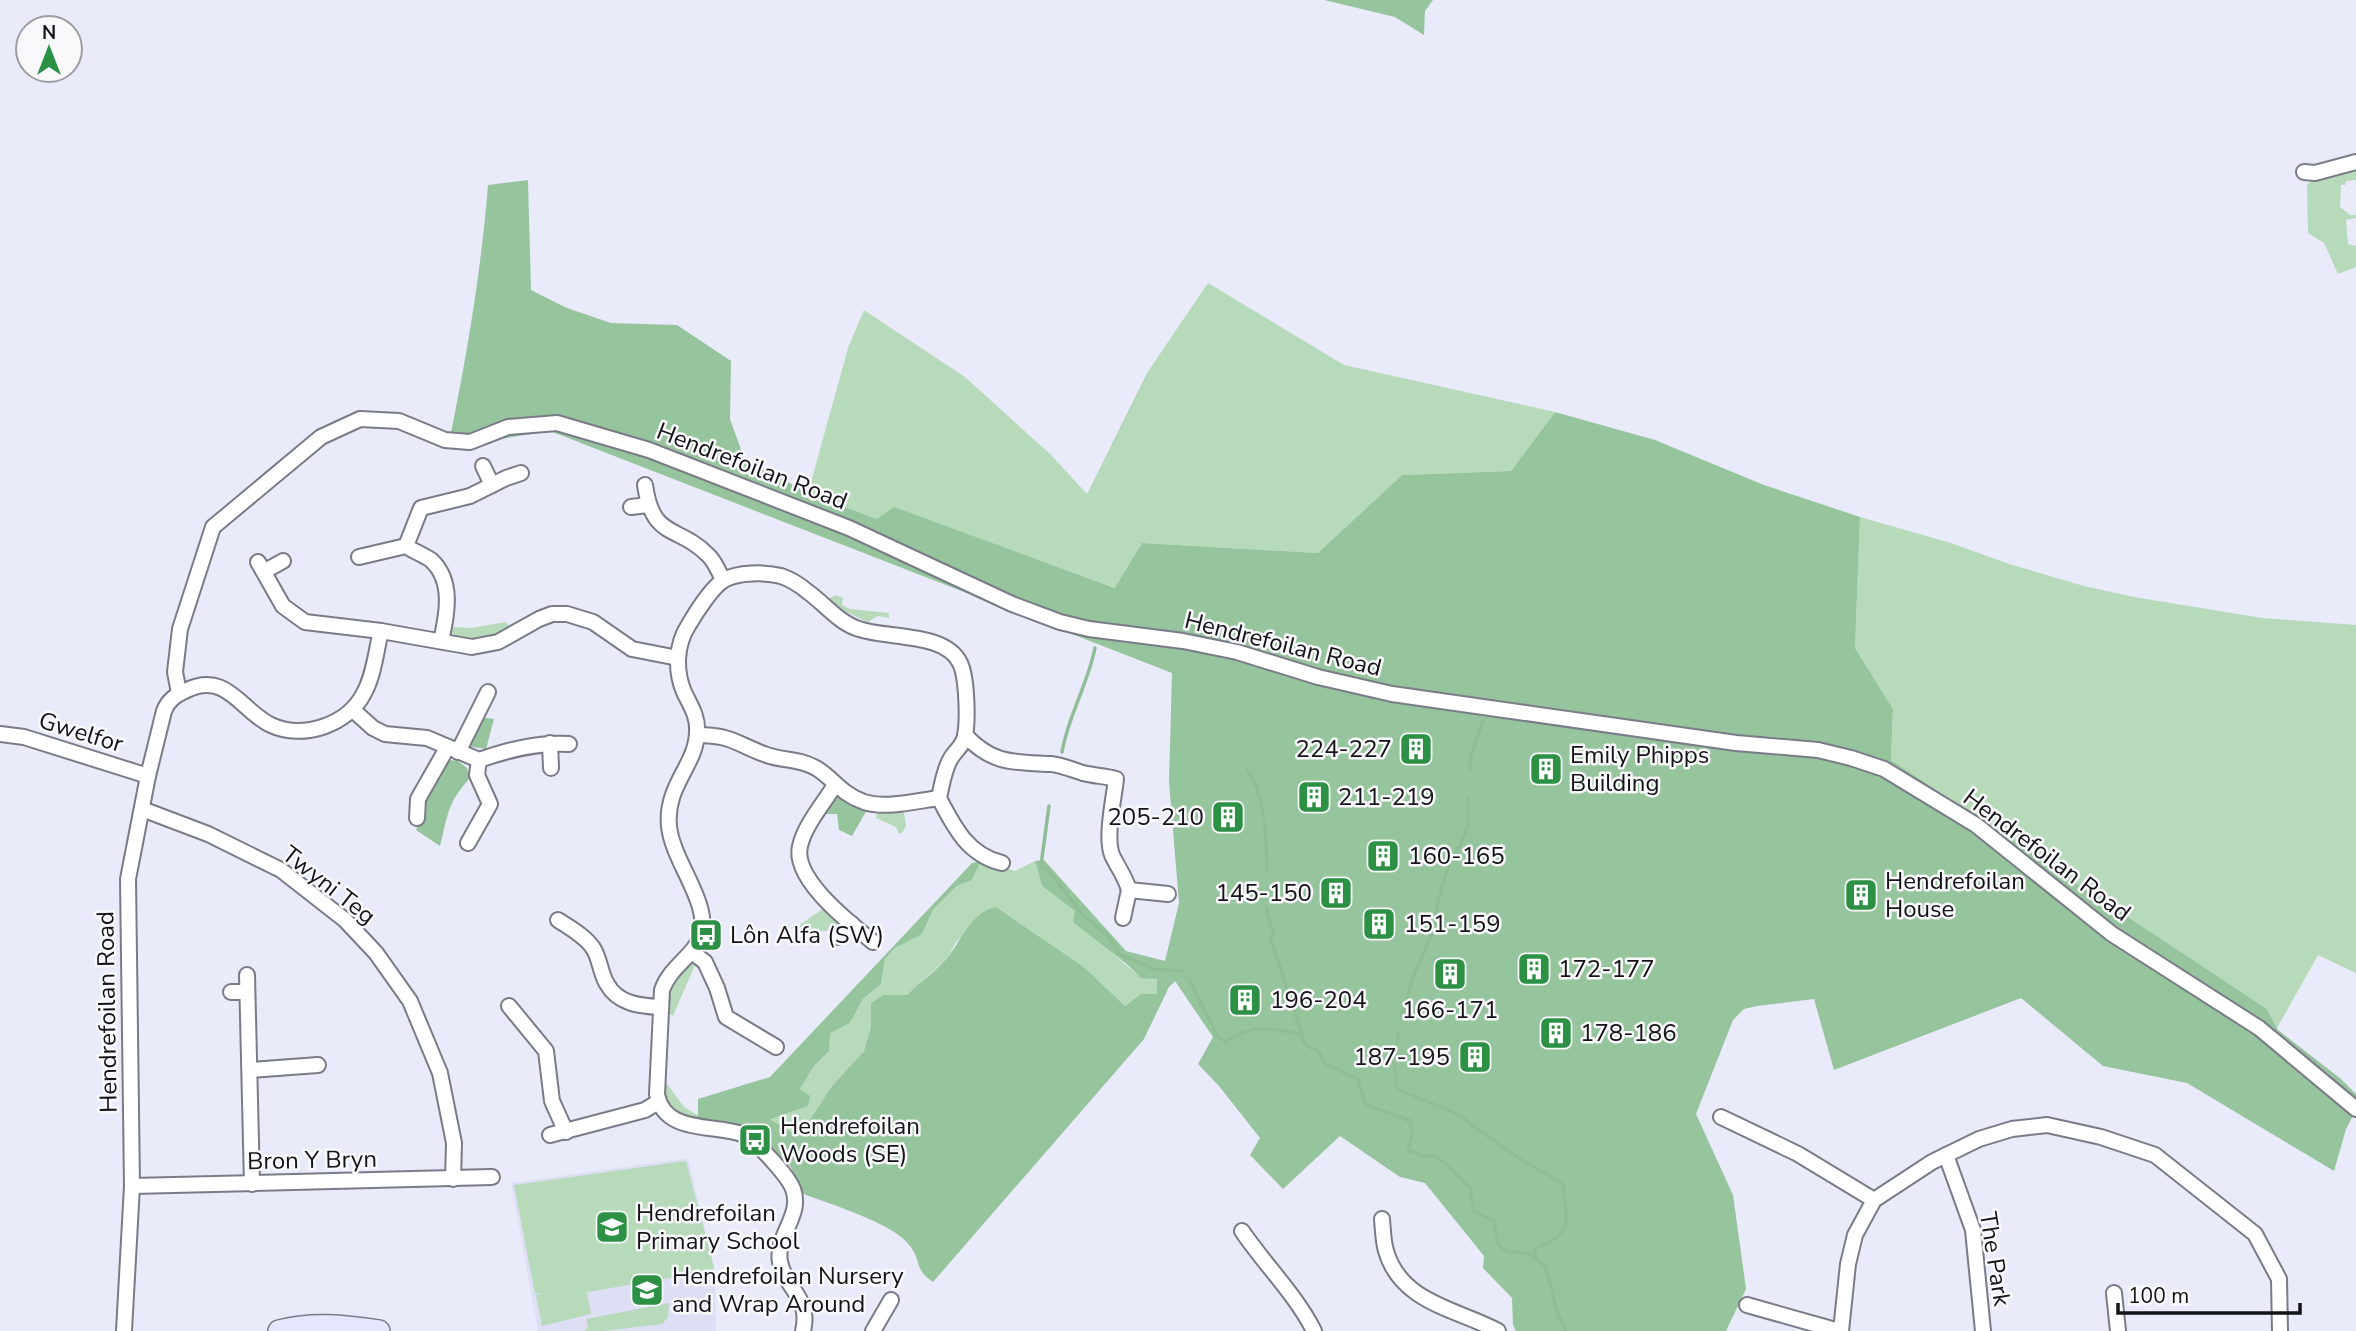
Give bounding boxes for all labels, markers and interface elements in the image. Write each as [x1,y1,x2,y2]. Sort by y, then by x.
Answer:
north arrow [14,14,84,84]
text: N [42,20,56,46]
street label: Hendrefoilan Road [652,415,852,517]
street label: Hendrefoilan Road [1181,604,1385,684]
street label: Gwelfor [35,704,128,760]
building icon: 224-227 [1397,730,1435,768]
place label: 224-227 [1295,733,1392,765]
place label: Emily Phipps Building [1570,739,1709,799]
building icon: Emily Phipps Building [1527,750,1565,788]
building icon: 211-219 [1295,778,1333,816]
place label: 211-219 [1338,781,1435,813]
street label: Hendrefoilan Road [1957,781,2137,929]
building icon: 205-210 [1209,798,1247,836]
place label: 205-210 [1107,801,1204,833]
building icon: 160-165 [1364,837,1402,875]
street label: Twyni Teg [276,838,382,932]
place label: 160-165 [1408,840,1505,872]
place label: Hendrefoilan House [1885,865,2025,925]
building icon: 145-150 [1317,874,1355,912]
building icon: Hendrefoilan House [1842,876,1880,914]
place label: 145-150 [1215,877,1312,909]
building icon: 151-159 [1360,905,1398,943]
place label: 151-159 [1404,908,1501,940]
street label: Hendrefoilan Road [89,911,125,1113]
bus stop icon: Lôn Alfa (SW) [687,916,725,954]
place label: Lôn Alfa (SW) [730,919,884,951]
building icon: 172-177 [1515,950,1553,988]
place label: 172-177 [1558,953,1655,985]
building icon: 166-171 [1431,955,1469,993]
building icon: 196-204 [1226,981,1264,1019]
place label: 196-204 [1270,984,1367,1016]
place label: 166-171 [1402,994,1498,1026]
building icon: 178-186 [1537,1014,1575,1052]
place label: 178-186 [1580,1017,1677,1049]
building icon: 187-195 [1456,1038,1494,1076]
place label: 187-195 [1353,1041,1450,1073]
place label: Hendrefoilan Woods (SE) [780,1110,920,1170]
bus stop icon: Hendrefoilan Woods (SE) [736,1121,774,1159]
street label: Bron Y Bryn [247,1143,377,1177]
place label: Hendrefoilan Primary School [636,1197,800,1257]
school or university icon: Hendrefoilan Primary School [593,1208,631,1246]
street label: The Park [1972,1210,2018,1309]
place label: Hendrefoilan Nursery and Wrap Around [672,1260,904,1320]
school or university icon: Hendrefoilan Nursery and Wrap Around [628,1271,666,1309]
scale bar [2118,1272,2300,1316]
text: 100 m [2128,1282,2189,1310]

